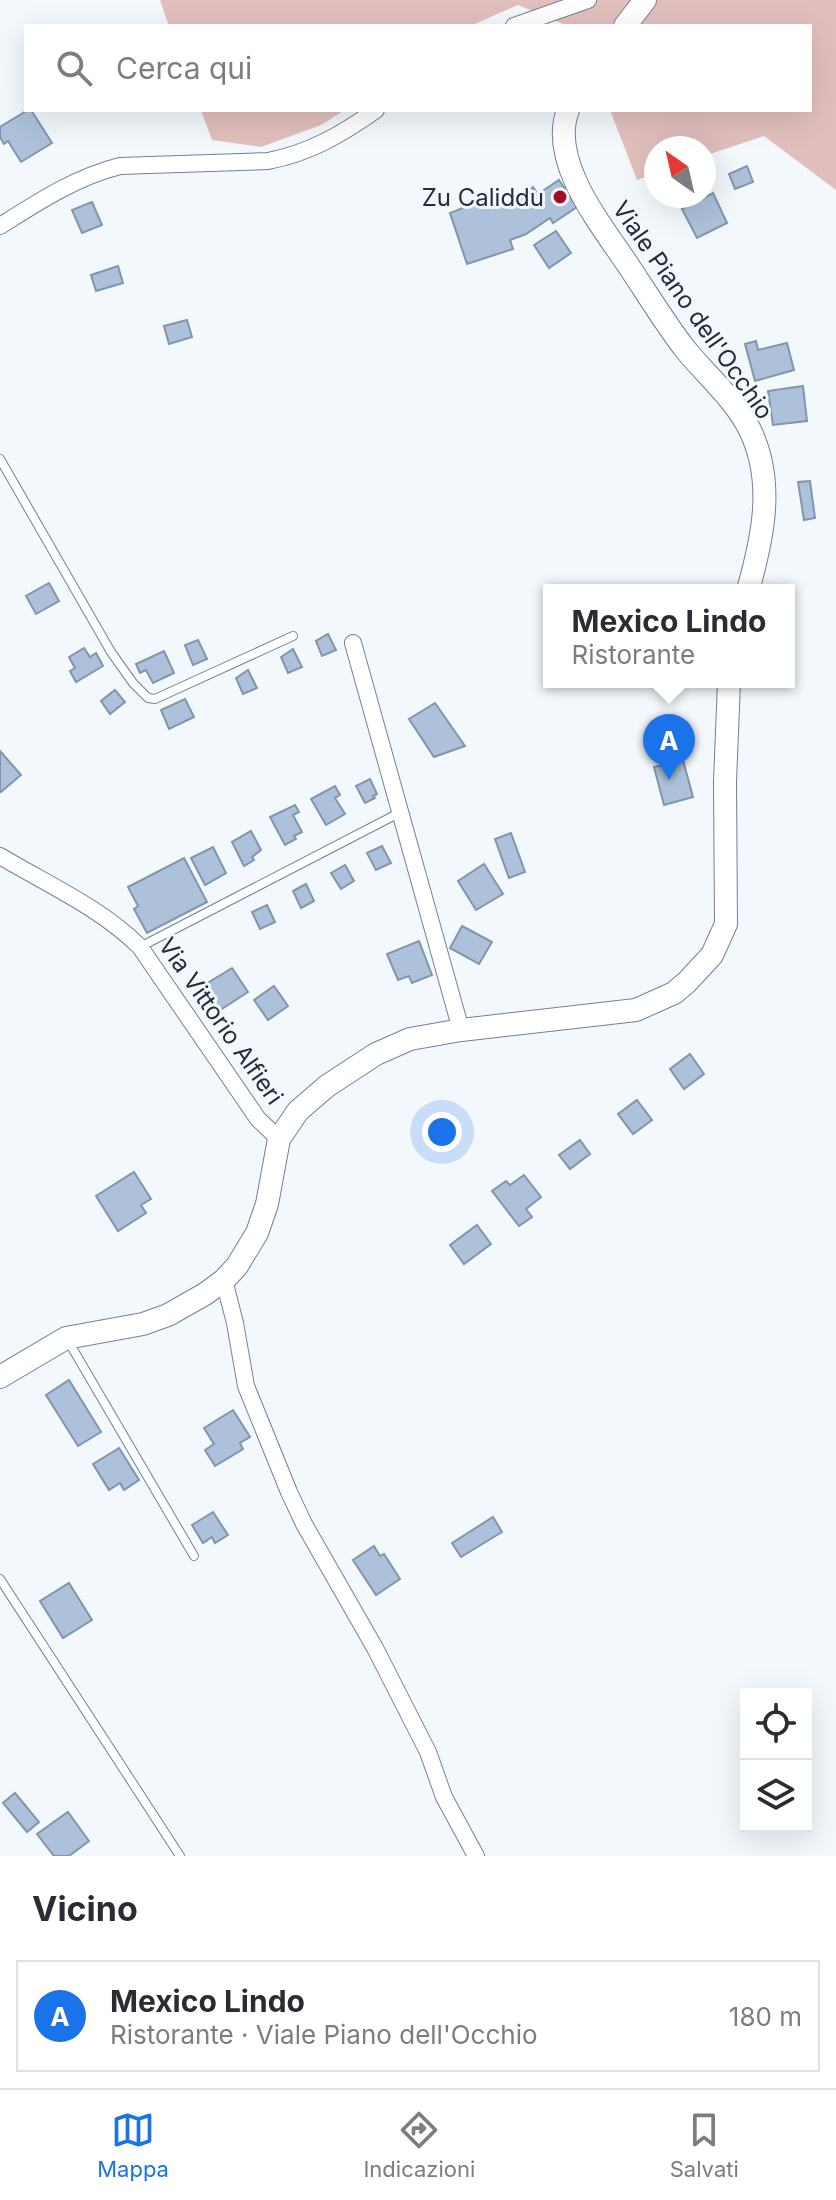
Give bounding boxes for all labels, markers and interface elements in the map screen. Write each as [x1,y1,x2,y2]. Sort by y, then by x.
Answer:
search box [24,24,812,112]
icon: search [52,46,96,90]
text: Cerca qui [116,50,252,86]
north arrow [644,136,716,208]
place label: Zu Caliddu [422,183,544,212]
marker: Zu Caliddu [551,188,569,206]
street label: Viale Piano dell'Occhio [607,195,779,425]
popup [543,584,795,688]
text: Mexico Lindo [572,603,767,639]
text: Ristorante [572,639,695,670]
pin: A [643,714,695,780]
street label: Via Vittorio Alfieri [153,932,289,1110]
your location [422,1112,462,1152]
map controls [740,1688,812,1832]
button: locate [740,1688,812,1760]
button: layers [740,1760,812,1832]
text: Vicino [32,1888,138,1929]
text: Mexico Lindo [110,1983,305,2019]
text: A [50,2001,70,2032]
text: 180 m [729,2001,802,2032]
text: Ristorante · Viale Piano dell'Occhio [110,2019,538,2050]
tab: Mappa [97,2108,169,2182]
tab: Indicazioni [363,2108,475,2182]
tab: Salvati [670,2108,739,2182]

